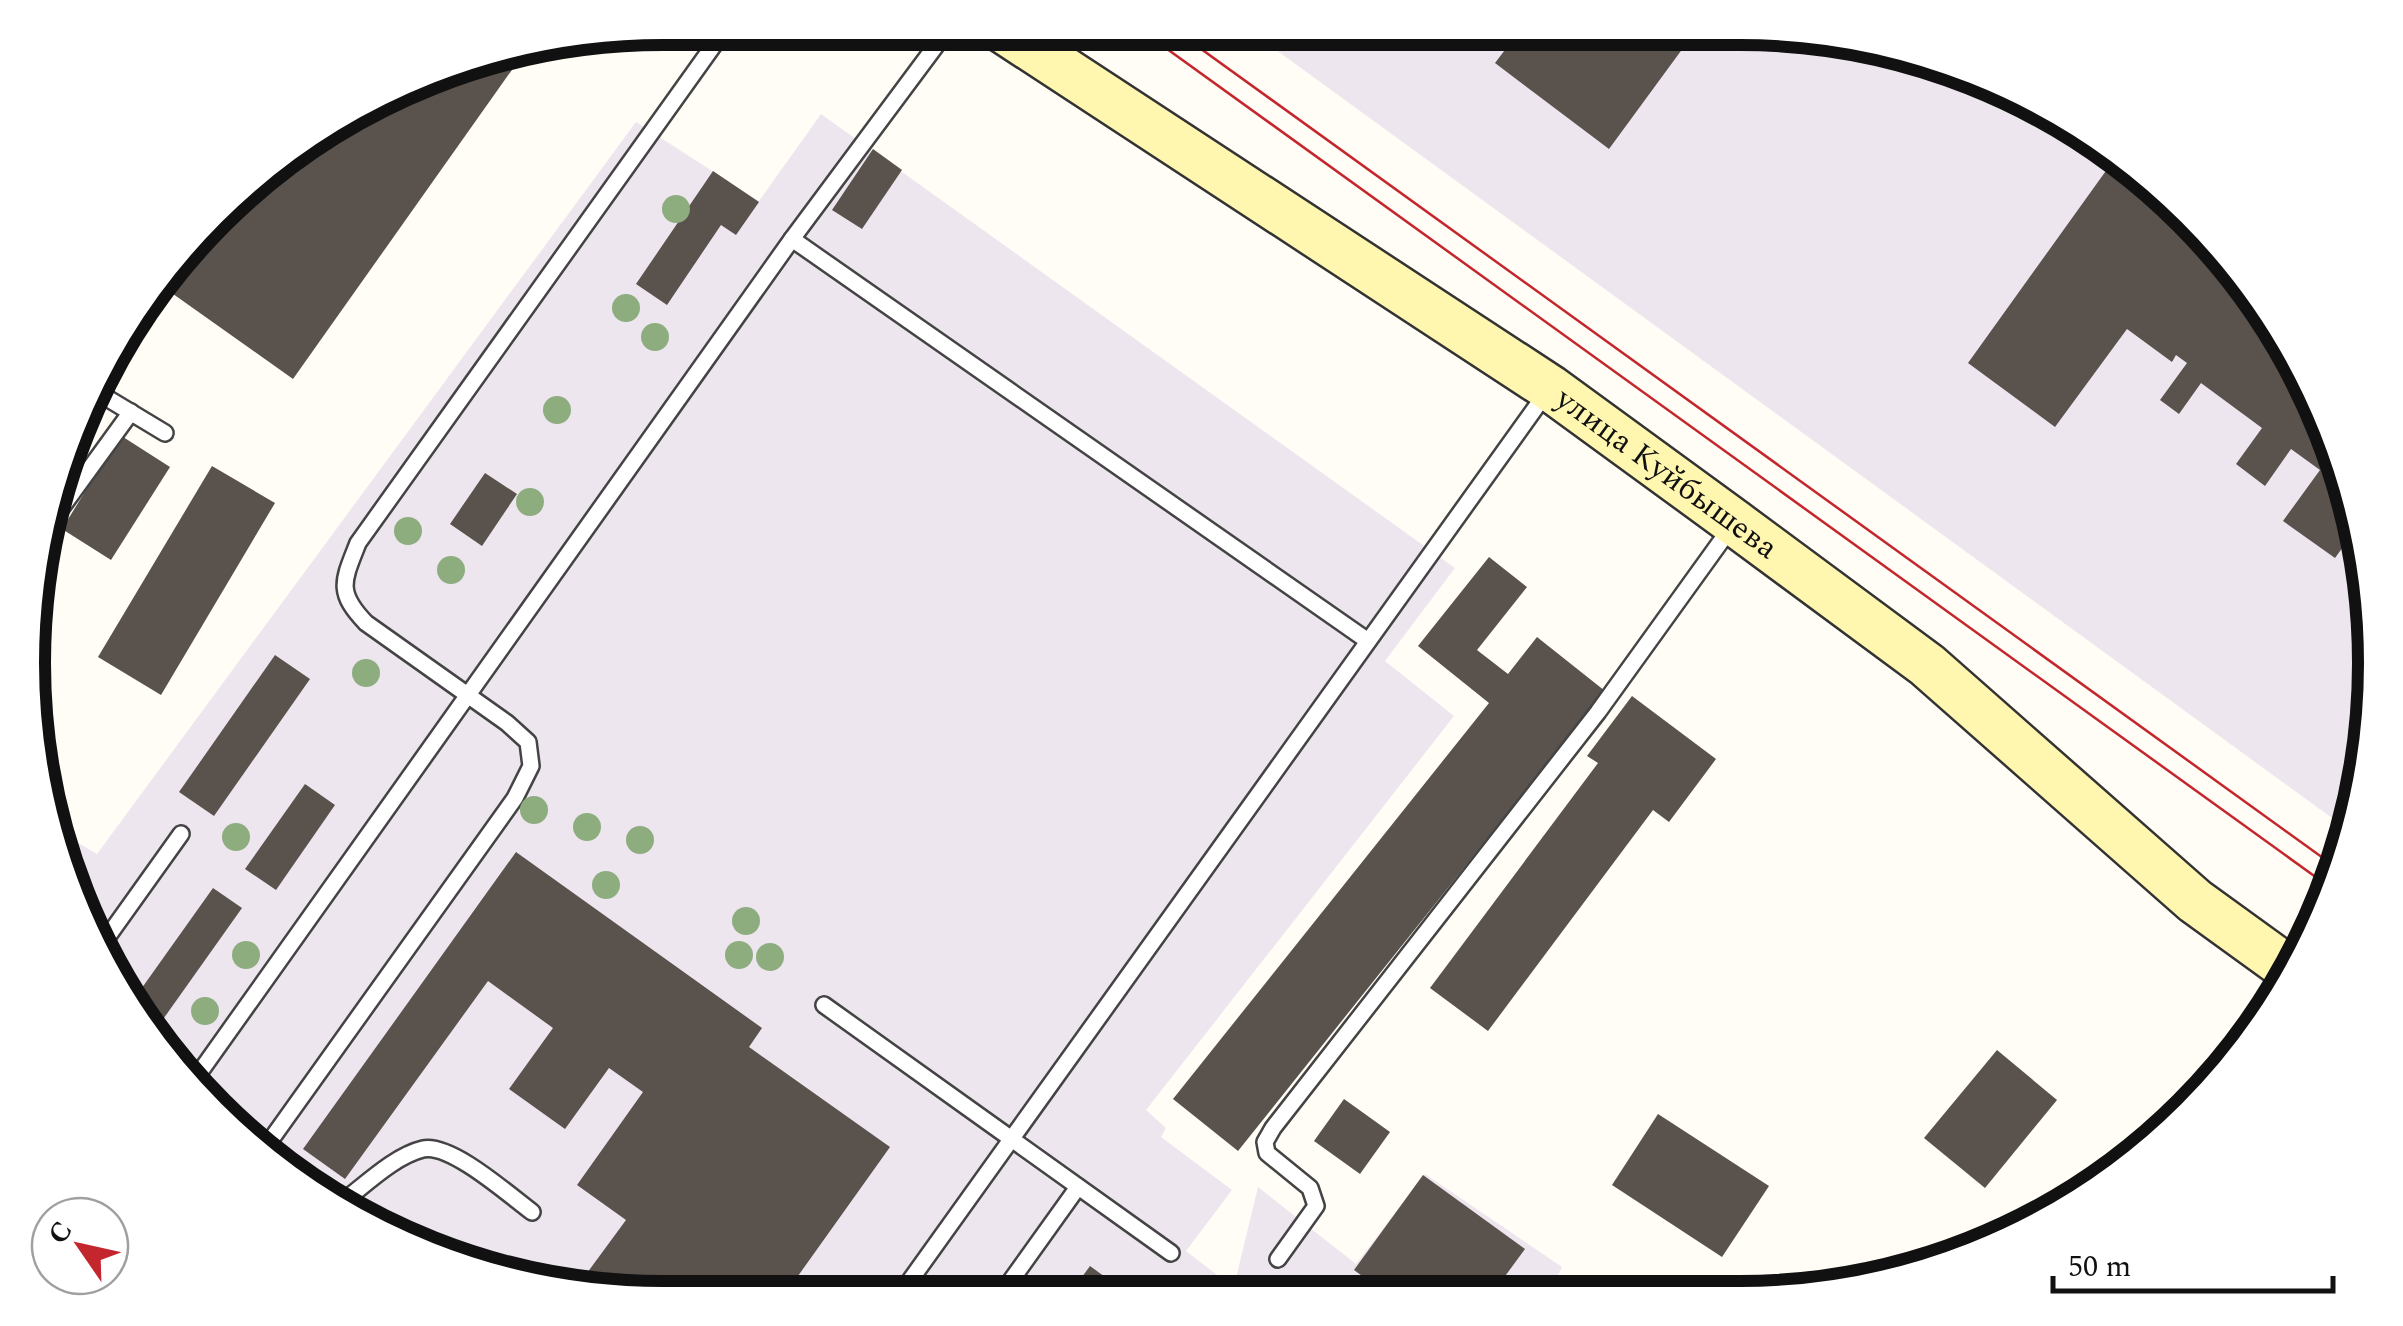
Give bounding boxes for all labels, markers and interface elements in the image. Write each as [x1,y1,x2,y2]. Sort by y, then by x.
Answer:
street label: улица Куйбышева [1544,375,1789,572]
north arrow [30,1196,130,1296]
text: С [37,1213,84,1253]
scale bar [2053,1231,2333,1293]
text: 50 m [2068,1244,2131,1290]

